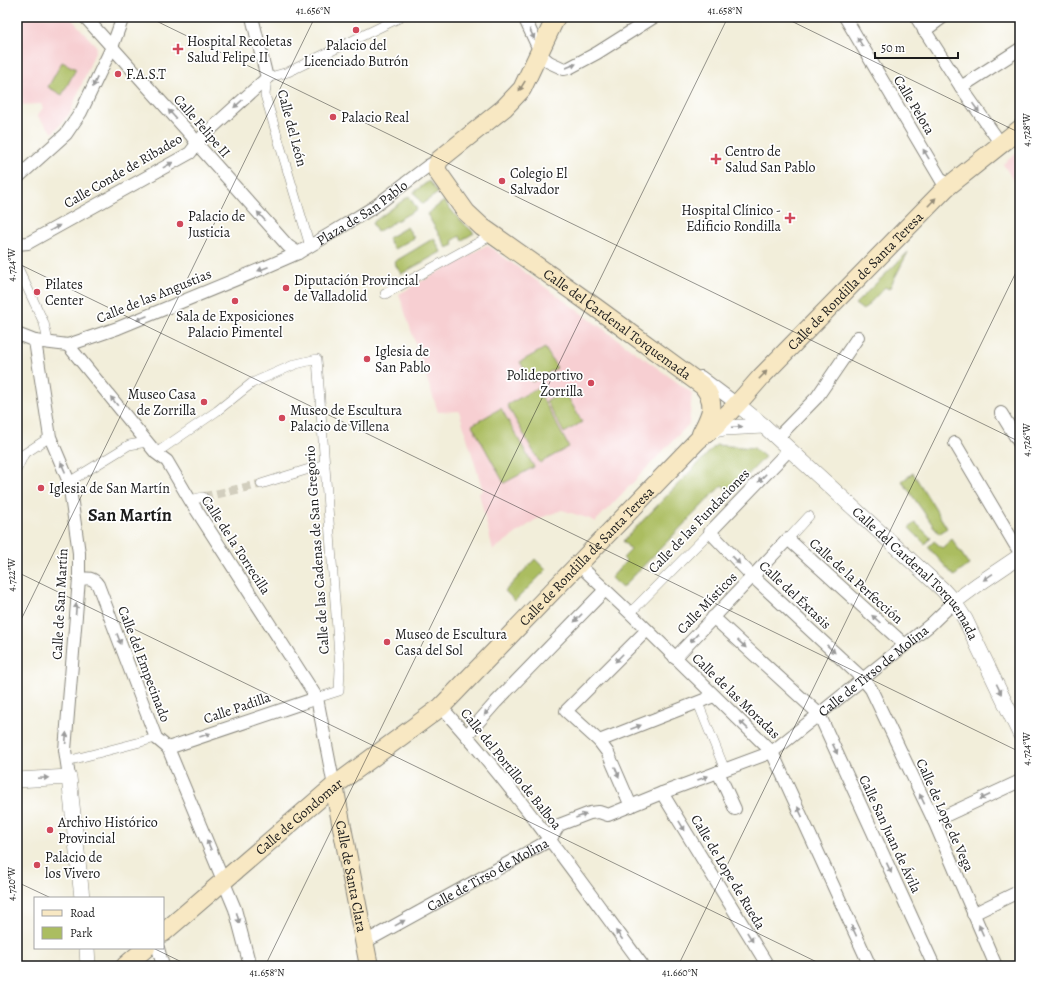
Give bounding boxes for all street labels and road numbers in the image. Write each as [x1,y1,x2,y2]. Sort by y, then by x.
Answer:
street label: Calle Pelota [889,72,939,139]
street label: Calle del León [273,87,312,169]
street label: Calle Felipe II [169,90,235,162]
street label: Calle Conde de Ribadeo [60,129,186,213]
street label: Plaza de San Pablo [313,175,411,250]
street label: Calle de Rondilla de Santa Teresa [783,207,928,354]
street label: Calle de las Angustias [94,264,214,328]
street label: Calle del Cardenal Torquemada [540,264,696,384]
street label: Calle de las Cadenas de San Gregorio [300,445,334,655]
street label: Calle de las Fundaciones [644,464,754,578]
street label: Calle de Rondilla de Santa Teresa [515,482,658,630]
street label: Calle de la Torrecilla [197,492,275,599]
street label: Calle del Cardenal Torquemada [848,502,983,643]
street label: Calle de la Perfección [805,534,907,628]
street label: Calle de San Martín [48,547,72,660]
street label: Calle del Éxtasis [755,557,835,633]
street label: Calle Místicos [673,568,741,638]
street label: Calle del Empecinado [113,603,175,725]
street label: Calle de Tirso de Molina [814,620,933,721]
street label: Calle de las Moradas [688,649,784,743]
street label: Calle Padilla [201,687,274,728]
street label: Calle del Portillo de Balboa [456,704,566,834]
street label: Calle de Lope de Vega [912,756,979,875]
street label: Calle San Juan de Ávila [854,772,926,897]
street label: Calle de Gondomar [251,773,347,859]
street label: Calle de Lope de Rueda [686,811,770,933]
street label: Calle de Santa Clara [331,819,372,934]
street label: Calle de Tirso de Molina [423,833,552,916]

